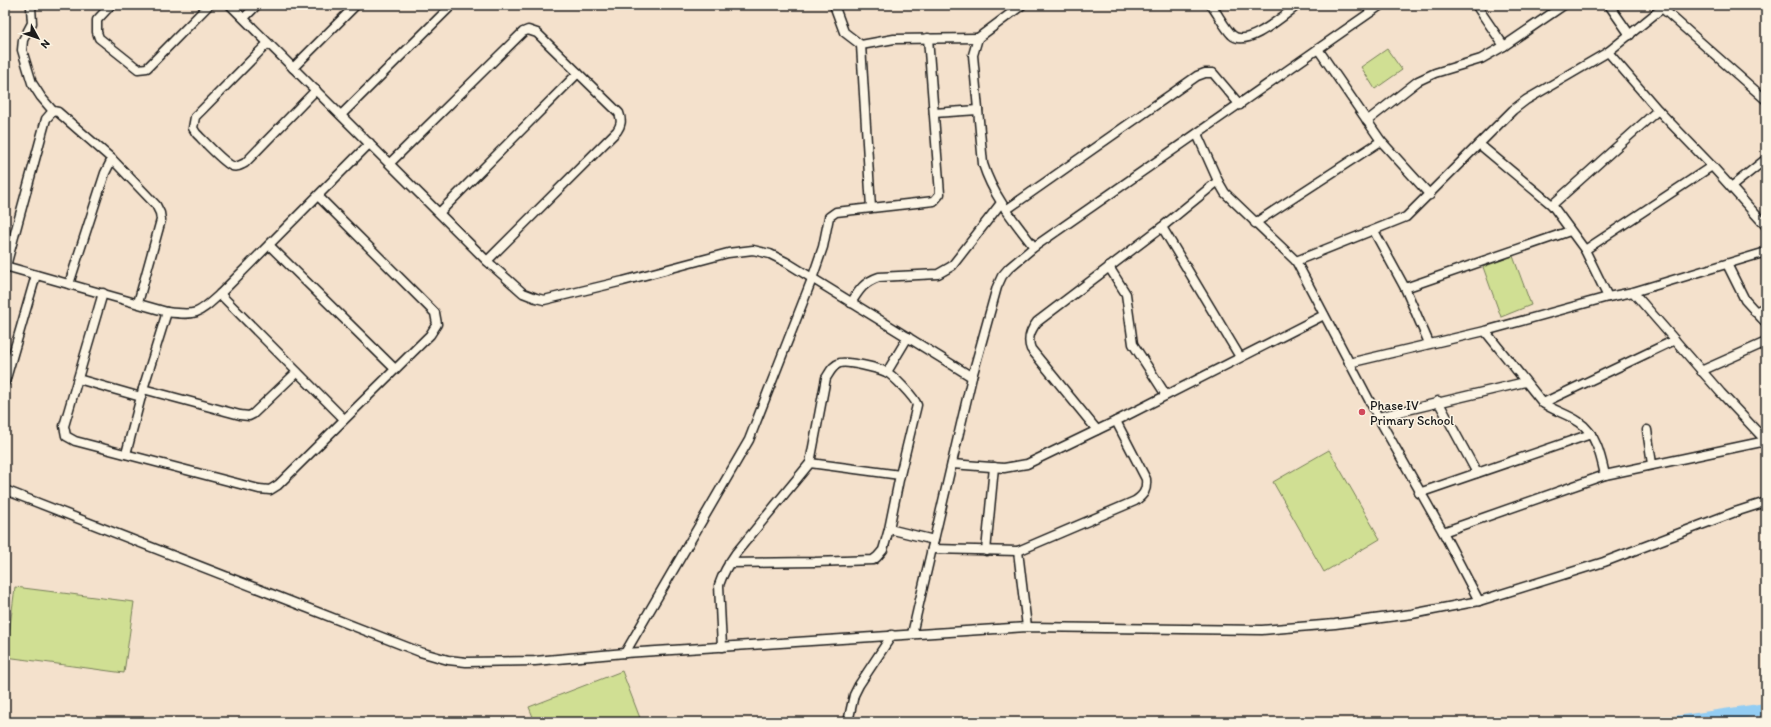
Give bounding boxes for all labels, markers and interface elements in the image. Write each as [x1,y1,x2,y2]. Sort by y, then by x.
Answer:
north arrow [18,18,58,58]
text: N [38,37,53,51]
place label: Phase IV Primary School [1370,398,1454,428]
marker: Phase IV Primary School [1357,407,1367,417]

